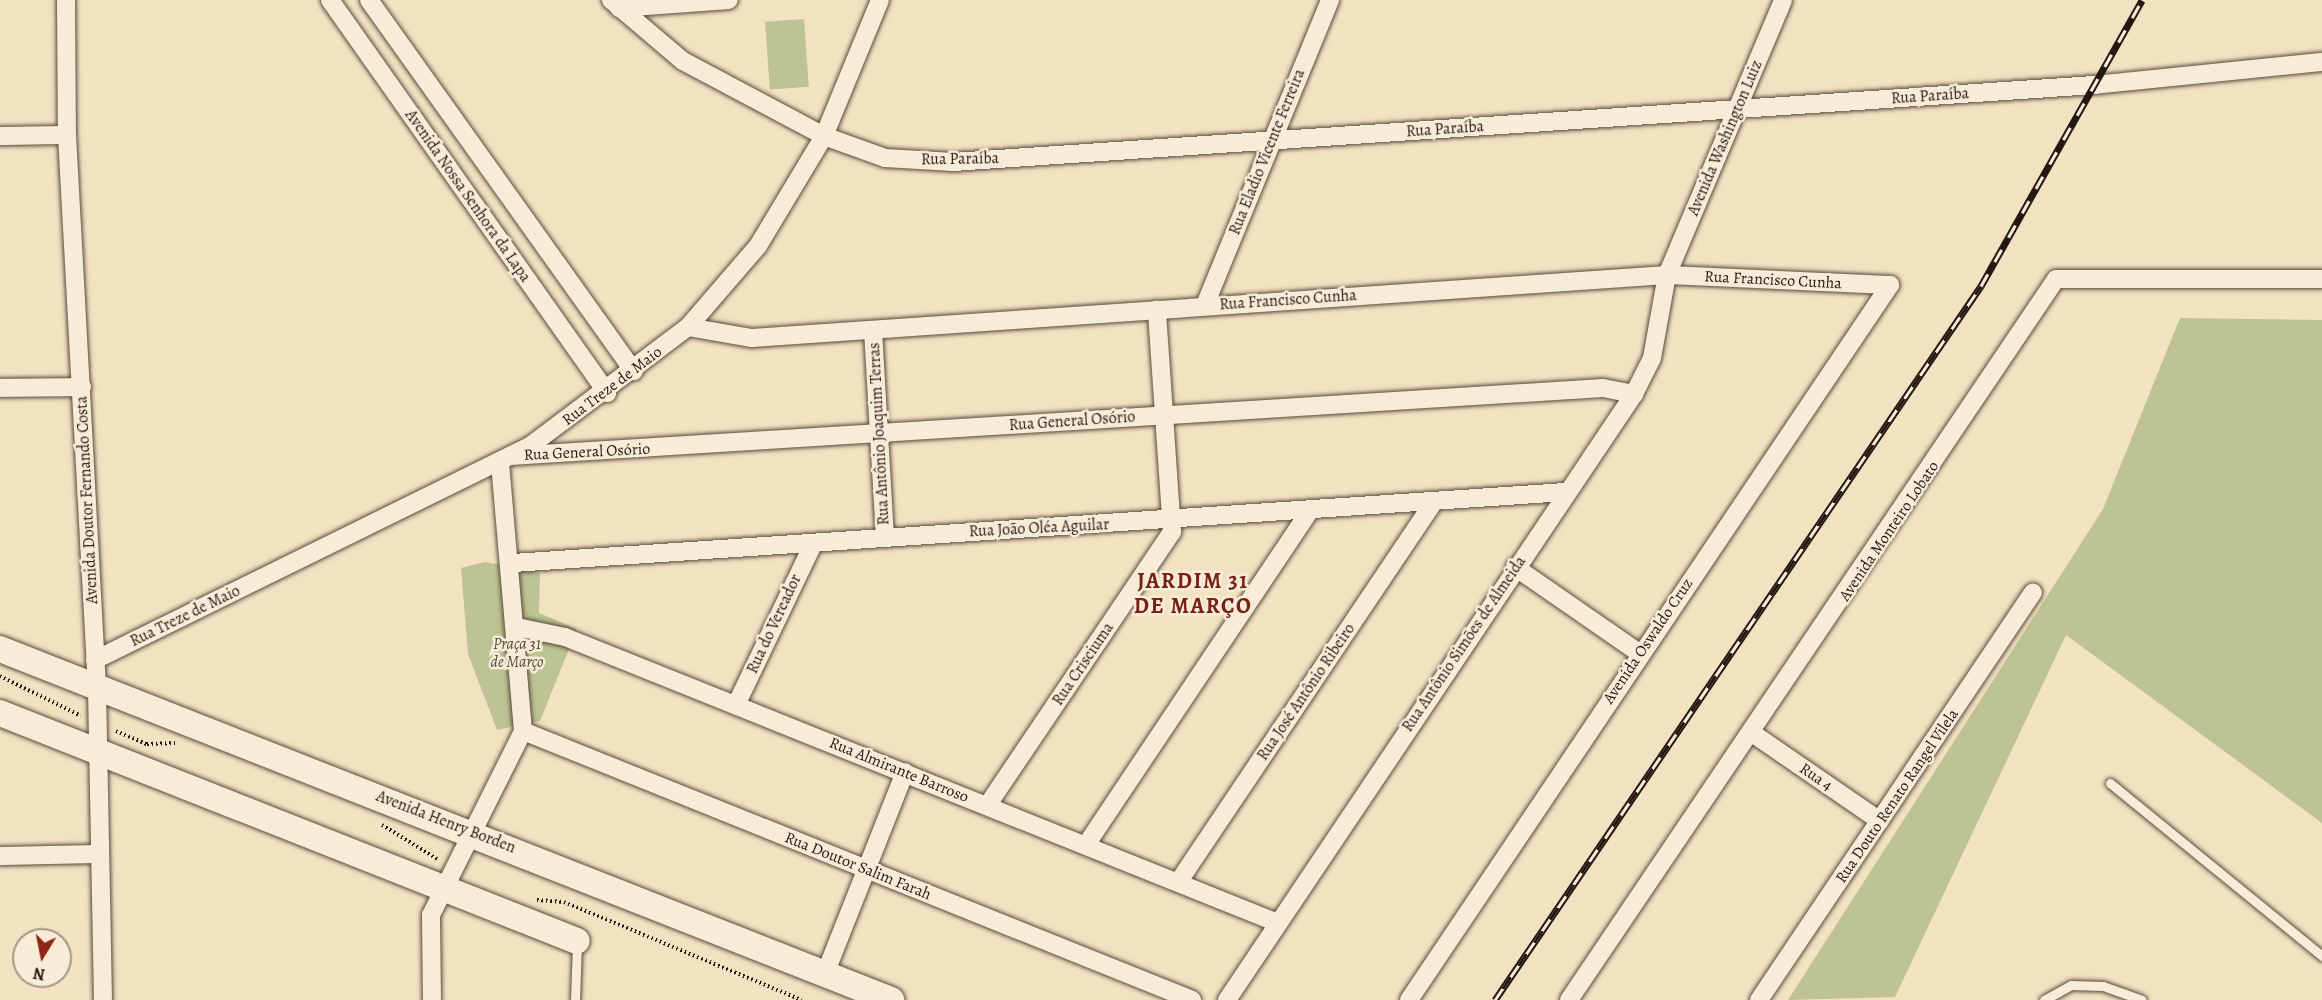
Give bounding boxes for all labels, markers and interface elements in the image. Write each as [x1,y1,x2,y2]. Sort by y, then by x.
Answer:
street label: Avenida Washington Luiz [1684,58,1766,218]
street label: Rua Eladio Vicente Ferreira [1225,66,1309,238]
street label: Rua Paraíba [1890,84,1970,108]
street label: Avenida Nossa Senhora da Lapa [401,106,535,286]
street label: Rua Paraíba [1405,117,1485,141]
street label: Rua Paraíba [921,149,999,169]
street label: Rua Francisco Cunha [1704,267,1842,293]
street label: Rua Francisco Cunha [1219,286,1357,314]
street label: Rua Treze de Maio [558,342,666,430]
street label: Rua Antônio Joaquim Terras [865,342,893,526]
street label: Avenida Doutor Fernando Costa [72,395,102,605]
street label: Rua General Osório [1008,407,1136,435]
street label: Rua General Osório [523,439,651,465]
street label: Avenida Monteiro Lobato [1835,457,1943,605]
street label: Rua João Oléa Aguilar [968,515,1110,541]
street label: Rua Antônio Simões de Almeida [1398,552,1530,736]
district label: JARDIM 31 DE MARÇO [1134,568,1252,620]
street label: Rua do Vereador [743,571,805,677]
street label: Avenida Oswaldo Cruz [1599,575,1697,707]
street label: Rua Treze de Maio [127,581,243,651]
street label: Rua Crisciuma [1048,619,1118,709]
street label: Rua José Antônio Ribeiro [1253,620,1359,764]
park label: Praça 31 de Março [490,634,544,672]
street label: Rua Douto Renato Rangel Vilela [1831,705,1963,887]
street label: Rua Almirante Barroso [827,733,971,807]
street label: Rua 4 [1796,759,1836,795]
street label: Avenida Henry Borden [374,787,518,857]
street label: Rua Doutor Salim Farah [782,828,934,904]
north arrow [12,928,72,988]
text: N [32,962,47,986]

